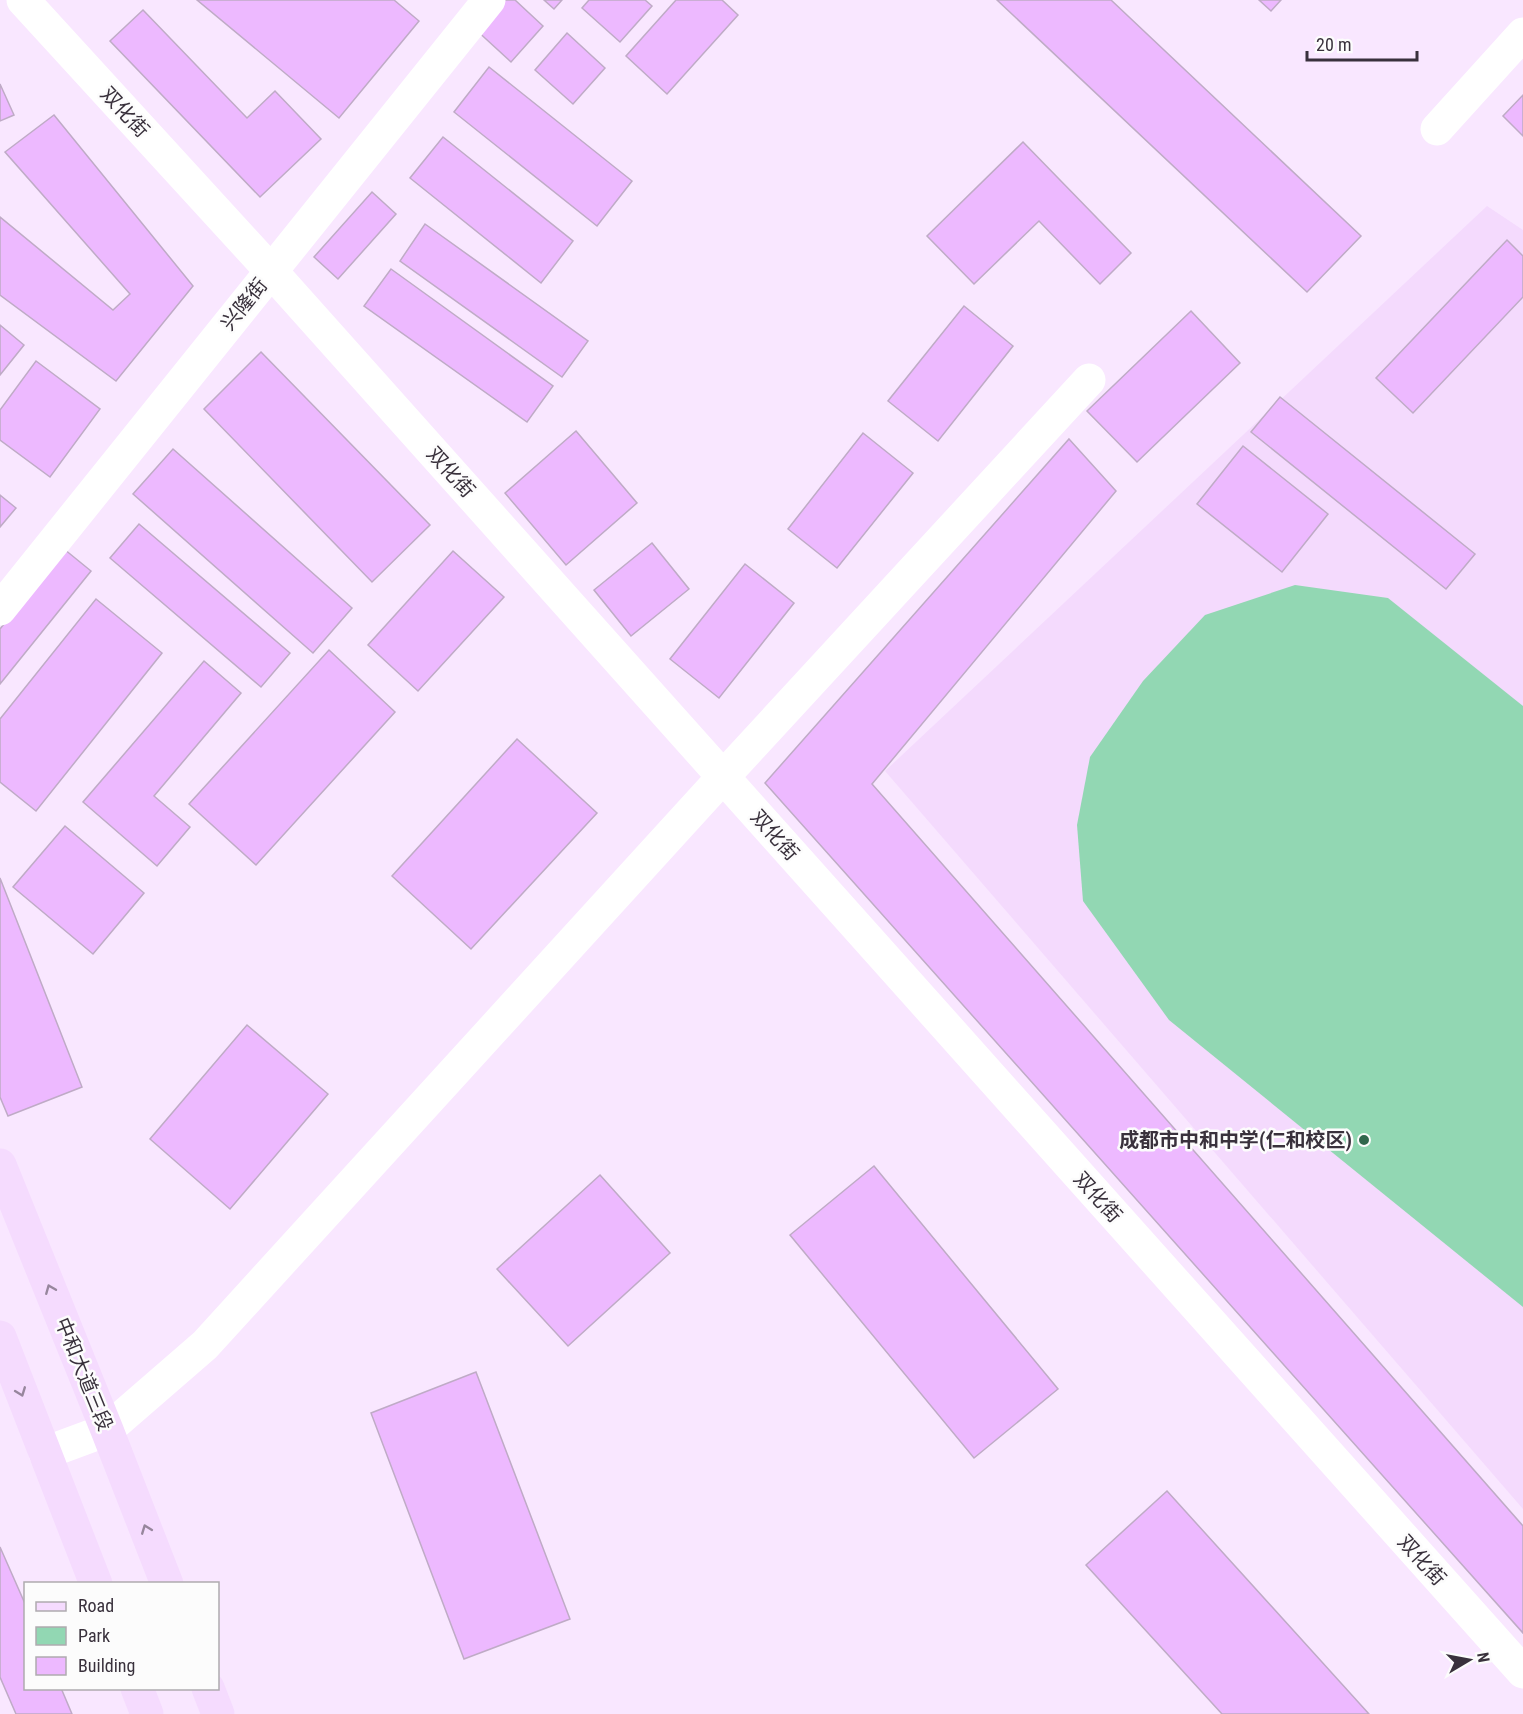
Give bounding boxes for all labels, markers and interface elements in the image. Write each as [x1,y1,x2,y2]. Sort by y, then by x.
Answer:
scale bar [1307,24,1416,62]
text: 20 m [1316,34,1351,55]
street label: 双化街 [96,82,154,142]
street label: 兴隆街 [216,273,272,335]
street label: 双化街 [422,442,480,502]
street label: 双化街 [746,805,804,865]
place label: 成都市中和中学(仁和校区) [1119,1128,1352,1152]
marker: 成都市中和中学(仁和校区) [1357,1133,1371,1147]
street label: 双化街 [1069,1167,1127,1227]
one-way arrow [45,1285,57,1296]
street label: 中和大道三段 [50,1314,118,1434]
one-way arrow [14,1385,26,1396]
one-way arrow [141,1524,153,1535]
street label: 双化街 [1393,1530,1451,1590]
legend [24,1582,219,1690]
text: Road [78,1595,114,1616]
text: Park [78,1625,110,1646]
north arrow [1439,1630,1499,1690]
text: N [1473,1651,1493,1664]
text: Building [78,1655,135,1676]

